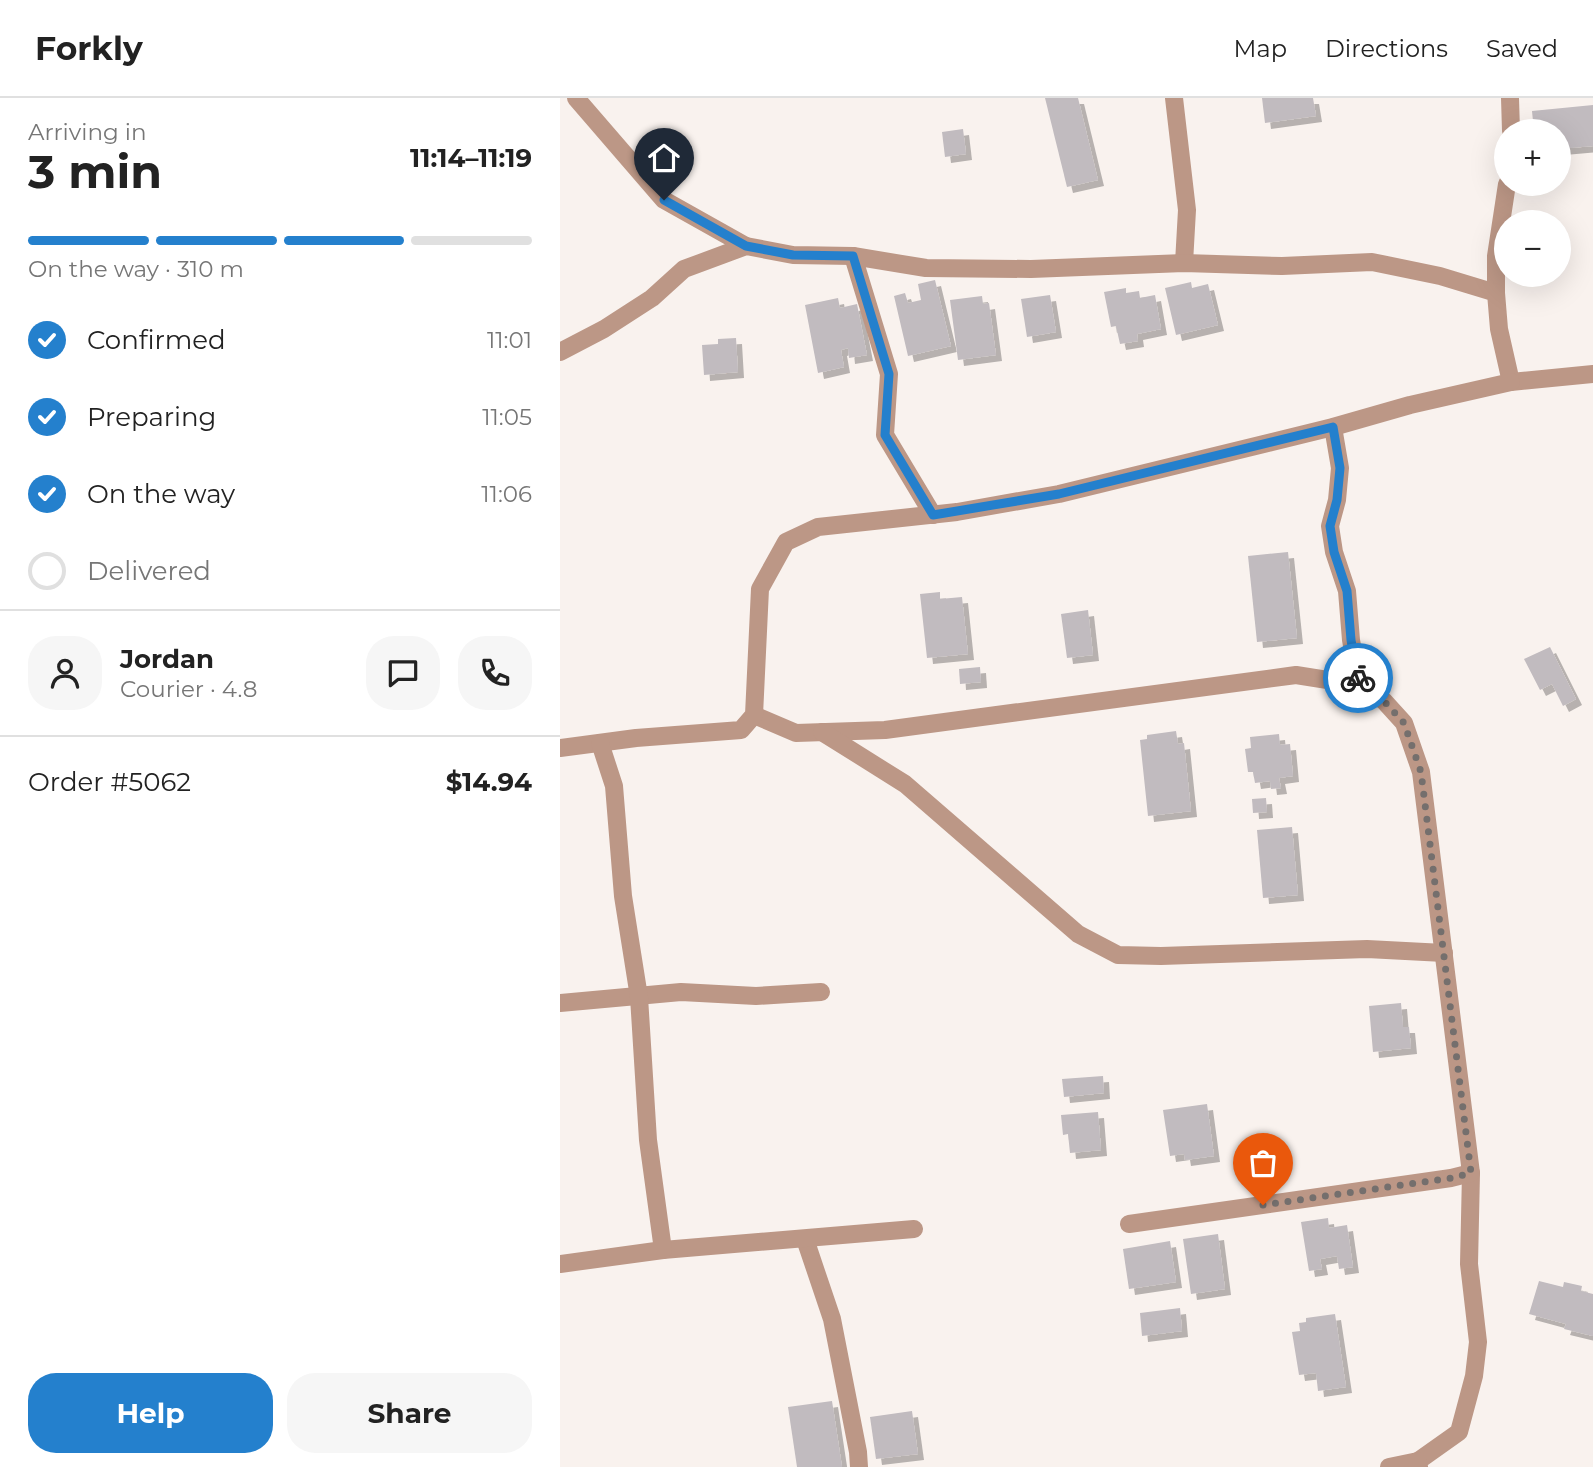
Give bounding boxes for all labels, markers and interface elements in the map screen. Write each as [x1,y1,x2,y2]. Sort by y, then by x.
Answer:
text: Forkly [35,28,143,68]
text: Map [1234,34,1287,63]
text: Directions [1325,34,1448,63]
text: Saved [1486,34,1558,63]
text: Arriving in [28,118,147,146]
map controls [1494,119,1571,287]
button: + [1494,119,1571,196]
pin [634,128,694,200]
icon: home [645,139,683,177]
text: 11:14–11:19 [410,142,532,174]
text: 3 min [28,143,162,200]
button: − [1494,210,1571,287]
text: On the way · 310 m [28,255,244,283]
icon: check [28,321,66,359]
text: Confirmed [87,324,226,356]
text: 11:01 [487,326,532,354]
icon: check [28,398,66,436]
text: Preparing [87,401,216,433]
text: 11:05 [482,403,532,431]
icon: check [28,475,66,513]
text: On the way [87,478,235,510]
text: 11:06 [481,480,532,508]
text: Delivered [87,555,211,587]
button: person [28,636,102,710]
button: chat [366,636,440,710]
button: phone [458,636,532,710]
text: Jordan [120,643,214,675]
courier [1323,643,1393,713]
icon: bike [1339,659,1377,697]
text: Courier · 4.8 [120,675,257,703]
text: Order #5062 [28,766,191,798]
text: $14.94 [446,766,532,798]
pin [1233,1133,1293,1205]
icon: bag [1244,1144,1282,1182]
button: Help [28,1373,273,1453]
button: Share [287,1373,532,1453]

